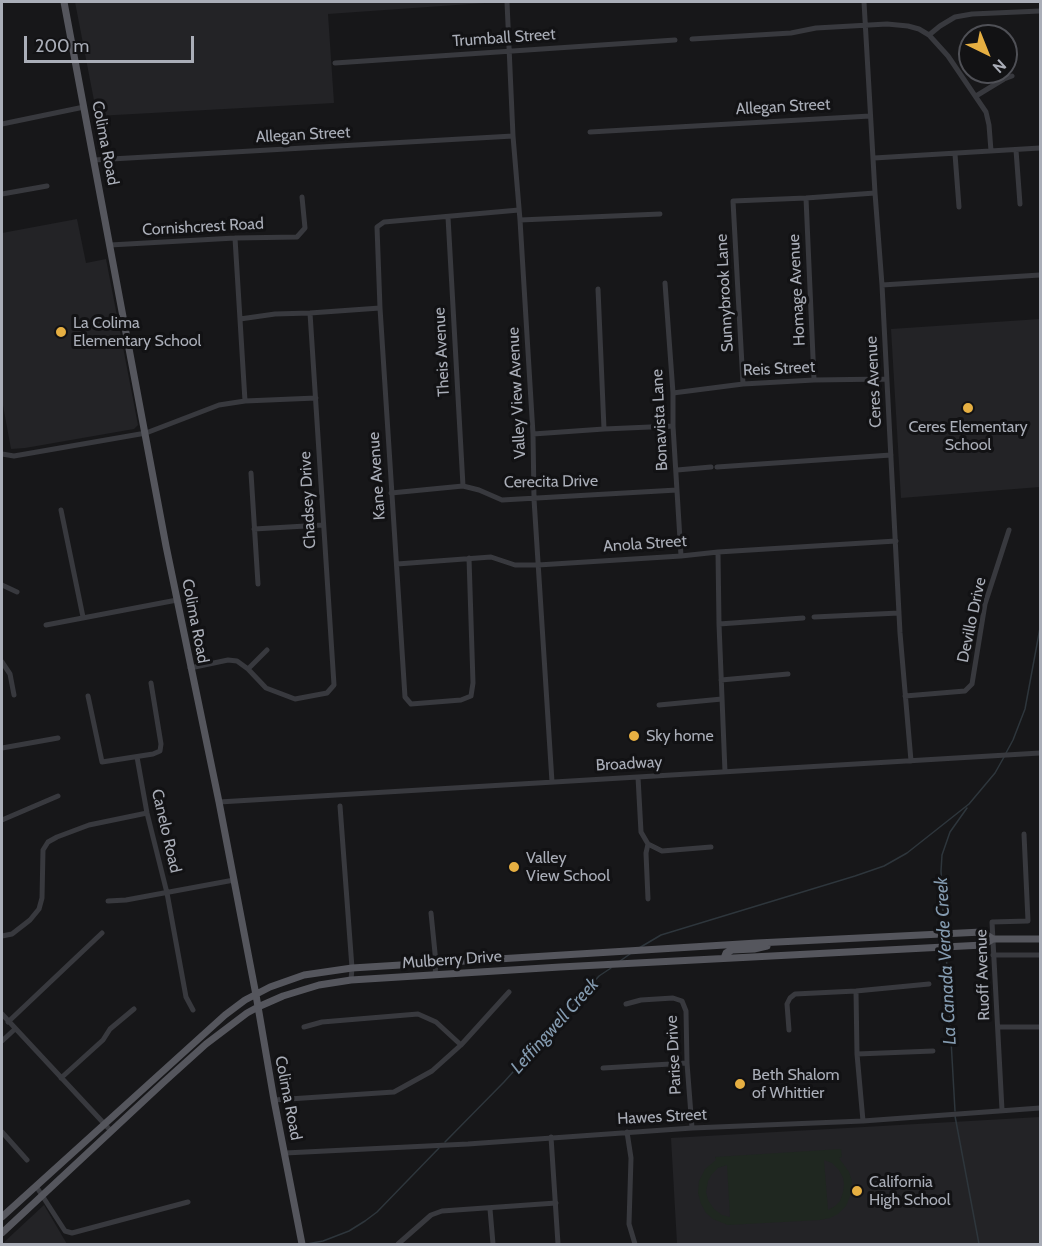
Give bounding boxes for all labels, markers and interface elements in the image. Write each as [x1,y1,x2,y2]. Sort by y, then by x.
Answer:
scale bar [27,24,196,62]
north arrow [958,24,1018,84]
street label: Trumball Street [452,25,556,51]
text: 200 m [35,35,89,57]
text: N [989,55,1010,77]
street label: Allegan Street [735,95,831,119]
street label: Colima Road [87,99,123,187]
street label: Allegan Street [255,123,351,147]
street label: Cornishcrest Road [142,214,264,240]
street label: Sunnybrook Lane [712,233,738,353]
street label: Homage Avenue [784,234,810,346]
street label: Theis Avenue [430,307,454,397]
place label: La Colima Elementary School [73,313,201,351]
marker: La Colima Elementary School [54,325,68,339]
street label: Valley View Avenue [504,327,530,459]
street label: Ceres Avenue [862,336,886,428]
street label: Reis Street [742,358,816,380]
street label: Bonavista Lane [648,369,672,471]
marker: Ceres Elementary School [961,401,975,415]
place label: Ceres Elementary School [908,417,1028,455]
street label: Kane Avenue [364,431,390,521]
street label: Chadsey Drive [296,451,320,549]
street label: Cerecita Drive [504,472,598,492]
street label: Anola Street [603,532,687,556]
street label: Devillo Drive [954,576,990,664]
street label: Colima Road [177,577,213,665]
place label: Sky home [646,726,714,746]
marker: Sky home [627,729,641,743]
street label: Broadway [595,753,663,775]
street label: Canelo Road [147,787,185,875]
place label: Valley View School [526,848,610,886]
marker: Valley View School [507,860,521,874]
water label: La Canada Verde Creek [931,877,961,1045]
street label: Ruoff Avenue [972,929,994,1021]
street label: Mulberry Drive [402,947,502,973]
water label: Leffingwell Creek [507,974,603,1078]
street label: Parise Drive [662,1015,686,1095]
street label: Colima Road [270,1054,306,1142]
place label: Beth Shalom of Whittier [752,1065,840,1103]
marker: Beth Shalom of Whittier [733,1077,747,1091]
street label: Hawes Street [617,1105,707,1129]
place label: California High School [869,1172,950,1210]
marker: California High School [850,1184,864,1198]

